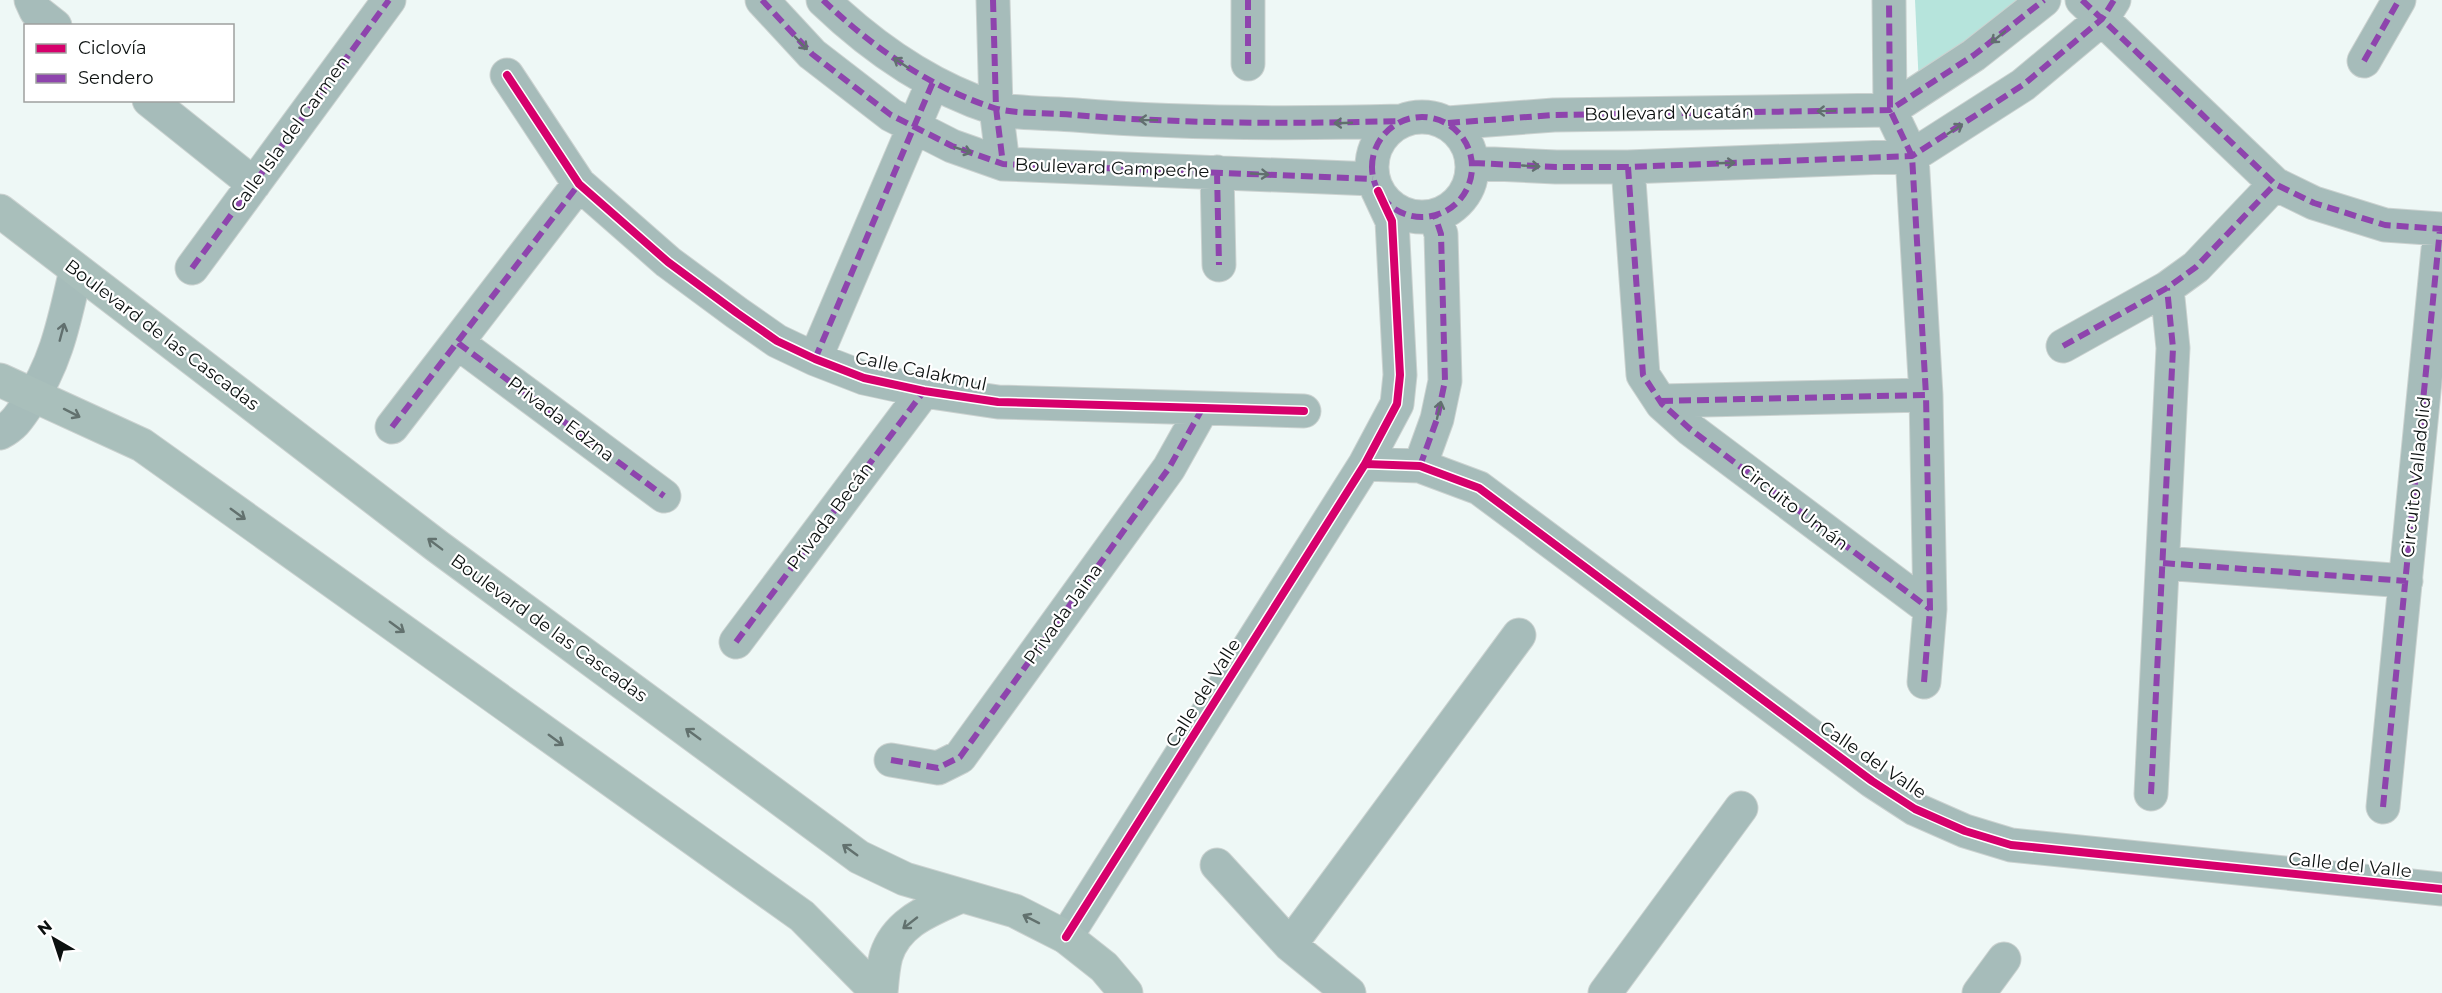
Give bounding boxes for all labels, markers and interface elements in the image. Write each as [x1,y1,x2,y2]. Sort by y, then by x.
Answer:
legend [24,24,234,102]
one-way arrow [1990,30,2006,43]
one-way arrow [794,36,809,51]
text: Ciclovía [78,37,147,59]
street label: Calle Isla del Carmen [226,51,354,217]
one-way arrow [893,56,910,69]
text: Sendero [78,67,153,89]
street label: Boulevard Yucatán [1584,101,1754,125]
one-way arrow [1816,105,1836,117]
one-way arrow [1138,115,1158,126]
one-way arrow [1333,117,1353,128]
one-way arrow [1946,122,1963,134]
one-way arrow [953,145,972,156]
street label: Boulevard Campeche [1014,154,1210,182]
one-way arrow [1715,158,1735,169]
one-way arrow [1521,160,1541,171]
one-way arrow [1250,169,1270,180]
street label: Boulevard de las Cascadas [61,255,264,415]
one-way arrow [56,322,68,341]
street label: Calle Calakmul [853,346,989,396]
street label: Privada Edzna [503,372,619,466]
street label: Circuito Valladolid [2397,395,2435,559]
one-way arrow [1433,401,1445,420]
one-way arrow [63,408,81,420]
street label: Privada Becán [782,458,878,574]
street label: Circuito Umán [1735,459,1853,555]
one-way arrow [230,508,246,520]
one-way arrow [427,538,443,550]
street label: Boulevard de las Cascadas [446,549,652,707]
street label: Privada Jaina [1019,559,1107,669]
one-way arrow [388,621,404,633]
street label: Calle del Valle [1161,635,1245,751]
street label: Calle del Valle [1815,716,1931,804]
one-way arrow [686,728,702,740]
one-way arrow [547,734,563,747]
one-way arrow [843,844,859,856]
street label: Calle del Valle [2287,848,2413,882]
north arrow [24,909,84,969]
one-way arrow [1023,913,1041,924]
text: N [34,916,56,939]
one-way arrow [902,917,918,929]

